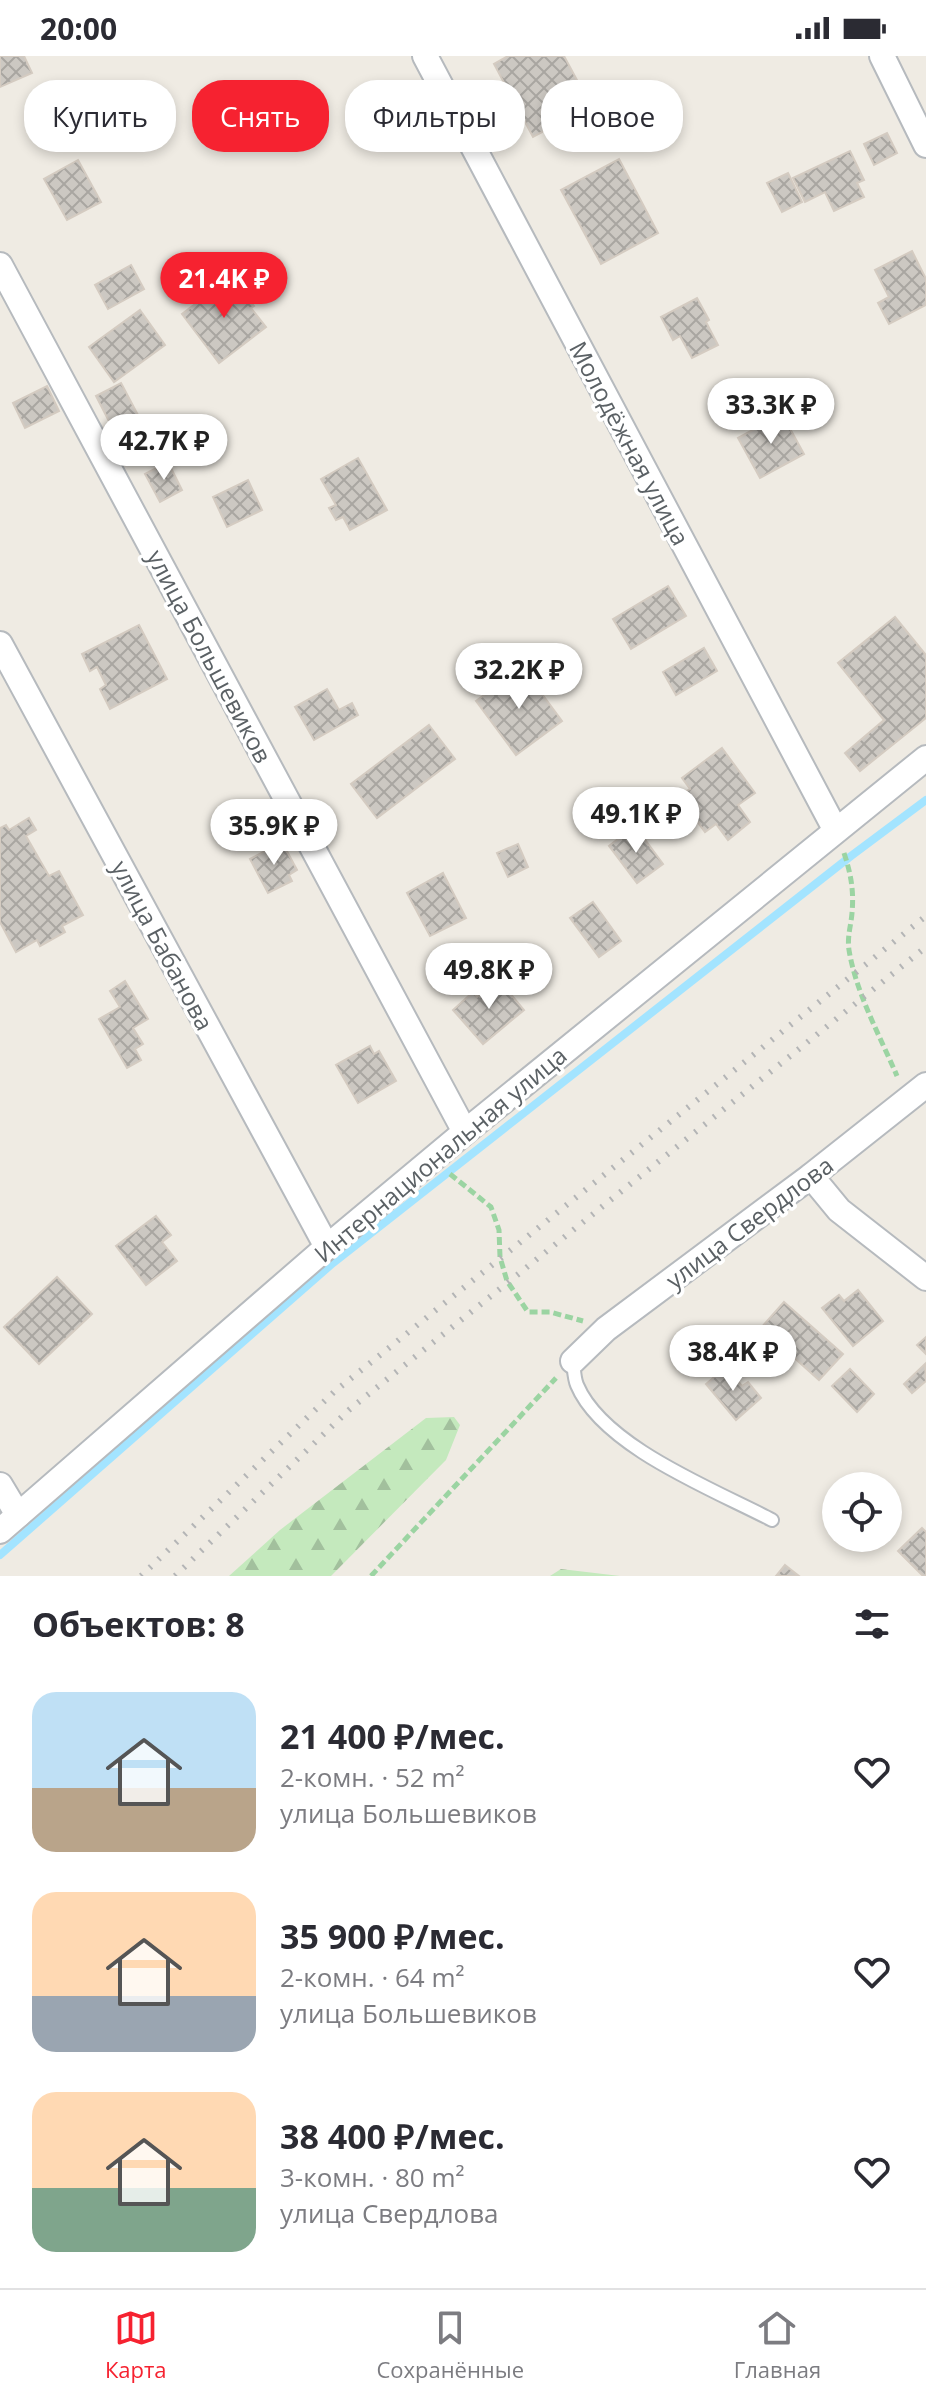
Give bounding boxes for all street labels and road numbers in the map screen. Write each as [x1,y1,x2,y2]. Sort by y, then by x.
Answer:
street label: Молодёжная улица [562,335,698,551]
street label: улица Большевиков [140,544,280,768]
street label: улица Бабанова [104,854,222,1036]
street label: Интернациональная улица [307,1039,573,1269]
street label: улица Свердлова [659,1148,839,1296]

